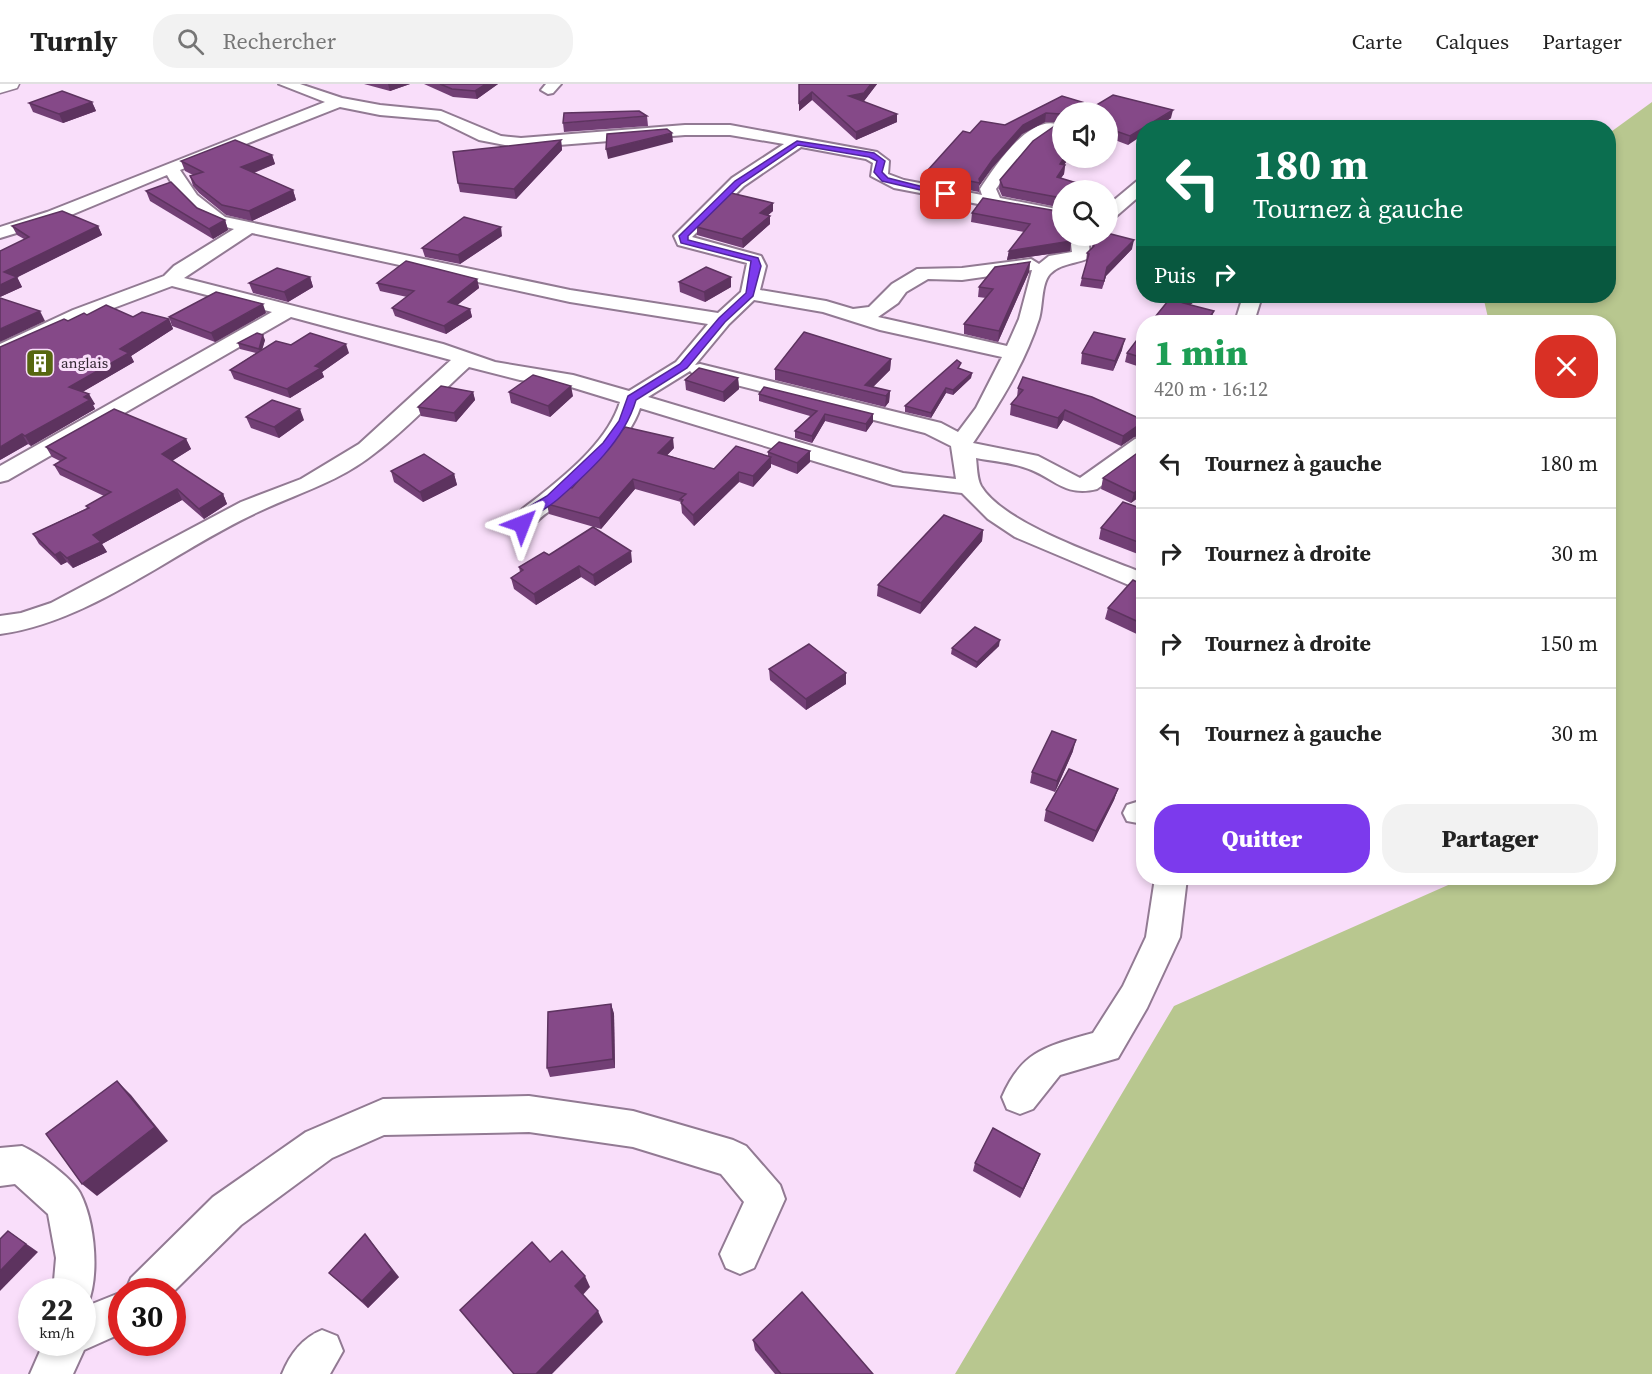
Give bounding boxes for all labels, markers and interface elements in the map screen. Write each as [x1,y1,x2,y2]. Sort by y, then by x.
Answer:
search box [153,14,573,68]
text: Turnly [30,22,117,60]
icon: search [174,25,207,58]
text: Rechercher [222,26,336,56]
text: Carte [1352,27,1402,56]
text: Calques [1435,27,1509,56]
text: Partager [1542,27,1622,56]
map controls [1052,102,1118,246]
button: sound [1052,102,1118,168]
text: 180 m [1253,135,1368,193]
icon: left [1154,144,1232,222]
pin [920,168,971,219]
icon: arrive [929,177,962,210]
button: search [1052,180,1118,246]
text: Tournez à gauche [1253,190,1463,227]
icon: right [1208,258,1241,291]
text: Puis [1154,260,1196,290]
text: 1 min [1154,328,1248,377]
button: close [1535,335,1598,398]
building icon: anglais [24,347,56,379]
place label: anglais [61,352,108,373]
text: 420 m · 16:12 [1154,375,1268,403]
icon: left [1154,447,1187,480]
text: Tournez à gauche [1205,448,1382,478]
text: 180 m [1540,448,1598,478]
position arrow [490,492,554,556]
icon: right [1154,537,1187,570]
text: Tournez à droite [1205,538,1371,568]
text: 30 m [1551,538,1598,568]
icon: right [1154,627,1187,660]
text: Tournez à droite [1205,628,1371,658]
text: 150 m [1540,628,1598,658]
icon: left [1154,717,1187,750]
text: Tournez à gauche [1205,718,1382,748]
text: 30 m [1551,718,1598,748]
button: Quitter [1154,804,1370,873]
button: Partager [1382,804,1598,873]
speed limit sign: 30 [108,1278,186,1356]
text: 22 [41,1289,73,1330]
text: km/h [39,1322,75,1343]

